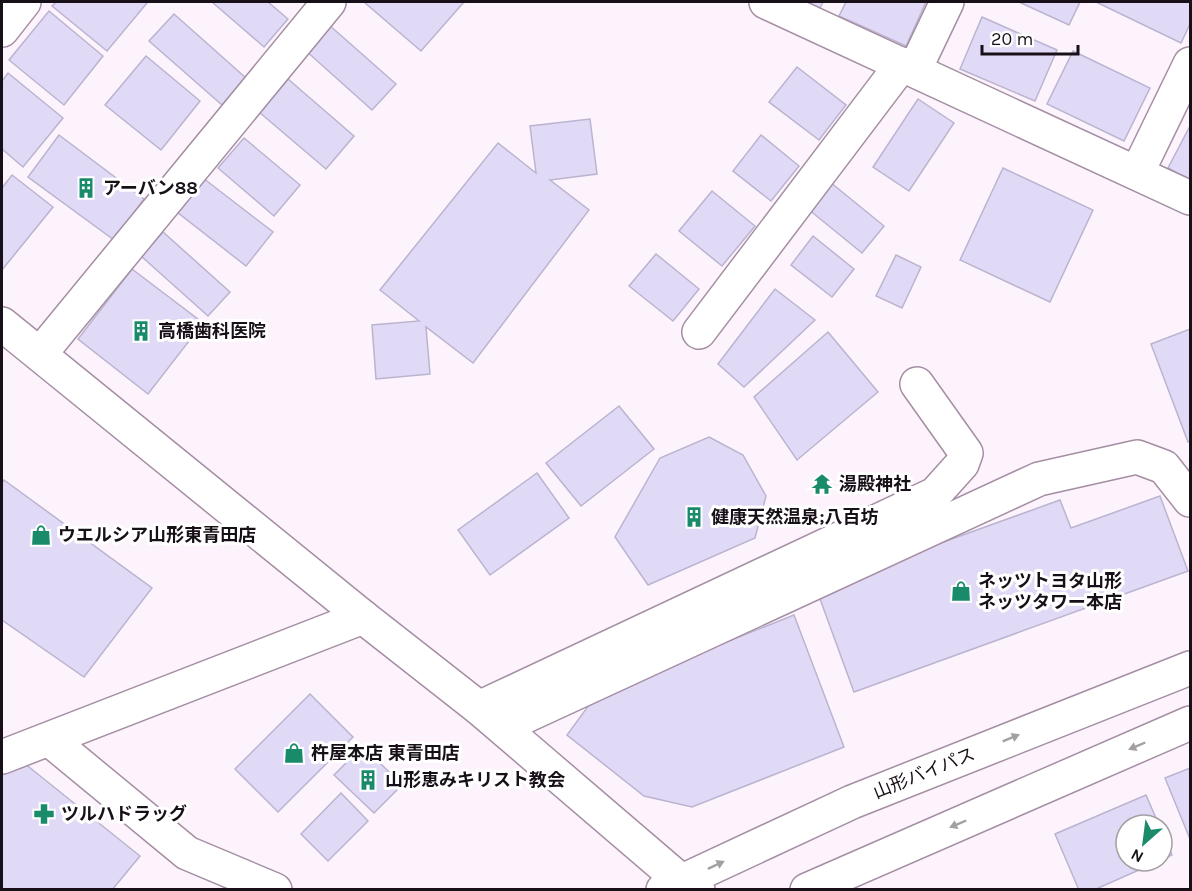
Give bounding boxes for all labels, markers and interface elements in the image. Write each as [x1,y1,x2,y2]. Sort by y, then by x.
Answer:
scale bar [982,18,1078,56]
text: 20 m [991,28,1033,50]
building icon: アーバン88 [74,176,98,200]
place label: アーバン88 [103,177,198,199]
building icon: 高橋歯科医院 [129,319,153,343]
place label: 高橋歯科医院 [158,320,266,342]
temple icon: 湯殿神社 [810,472,834,496]
place label: 湯殿神社 [839,473,911,495]
building icon: 健康天然温泉;八百坊 [682,505,706,529]
place label: 健康天然温泉;八百坊 [711,506,879,528]
shop icon: ウエルシア山形東青田店 [29,523,53,547]
place label: ウエルシア山形東青田店 [58,524,256,546]
place label: ネッツトヨタ山形 ネッツタワー本店 [978,570,1122,613]
shop icon: ネッツトヨタ山形 ネッツタワー本店 [949,579,973,603]
one-way arrow [1002,733,1020,743]
shop icon: 杵屋本店 東青田店 [282,741,306,765]
place label: 杵屋本店 東青田店 [311,742,460,764]
one-way arrow [1128,742,1145,751]
street label: 山形バイパス [870,743,978,803]
building icon: 山形恵みキリスト教会 [356,768,380,792]
place label: 山形恵みキリスト教会 [385,769,565,791]
pharmacy icon: ツルハドラッグ [32,802,56,826]
place label: ツルハドラッグ [61,803,187,825]
north arrow [1114,813,1174,873]
one-way arrow [949,820,967,829]
text: N [1128,845,1147,867]
one-way arrow [707,860,724,869]

